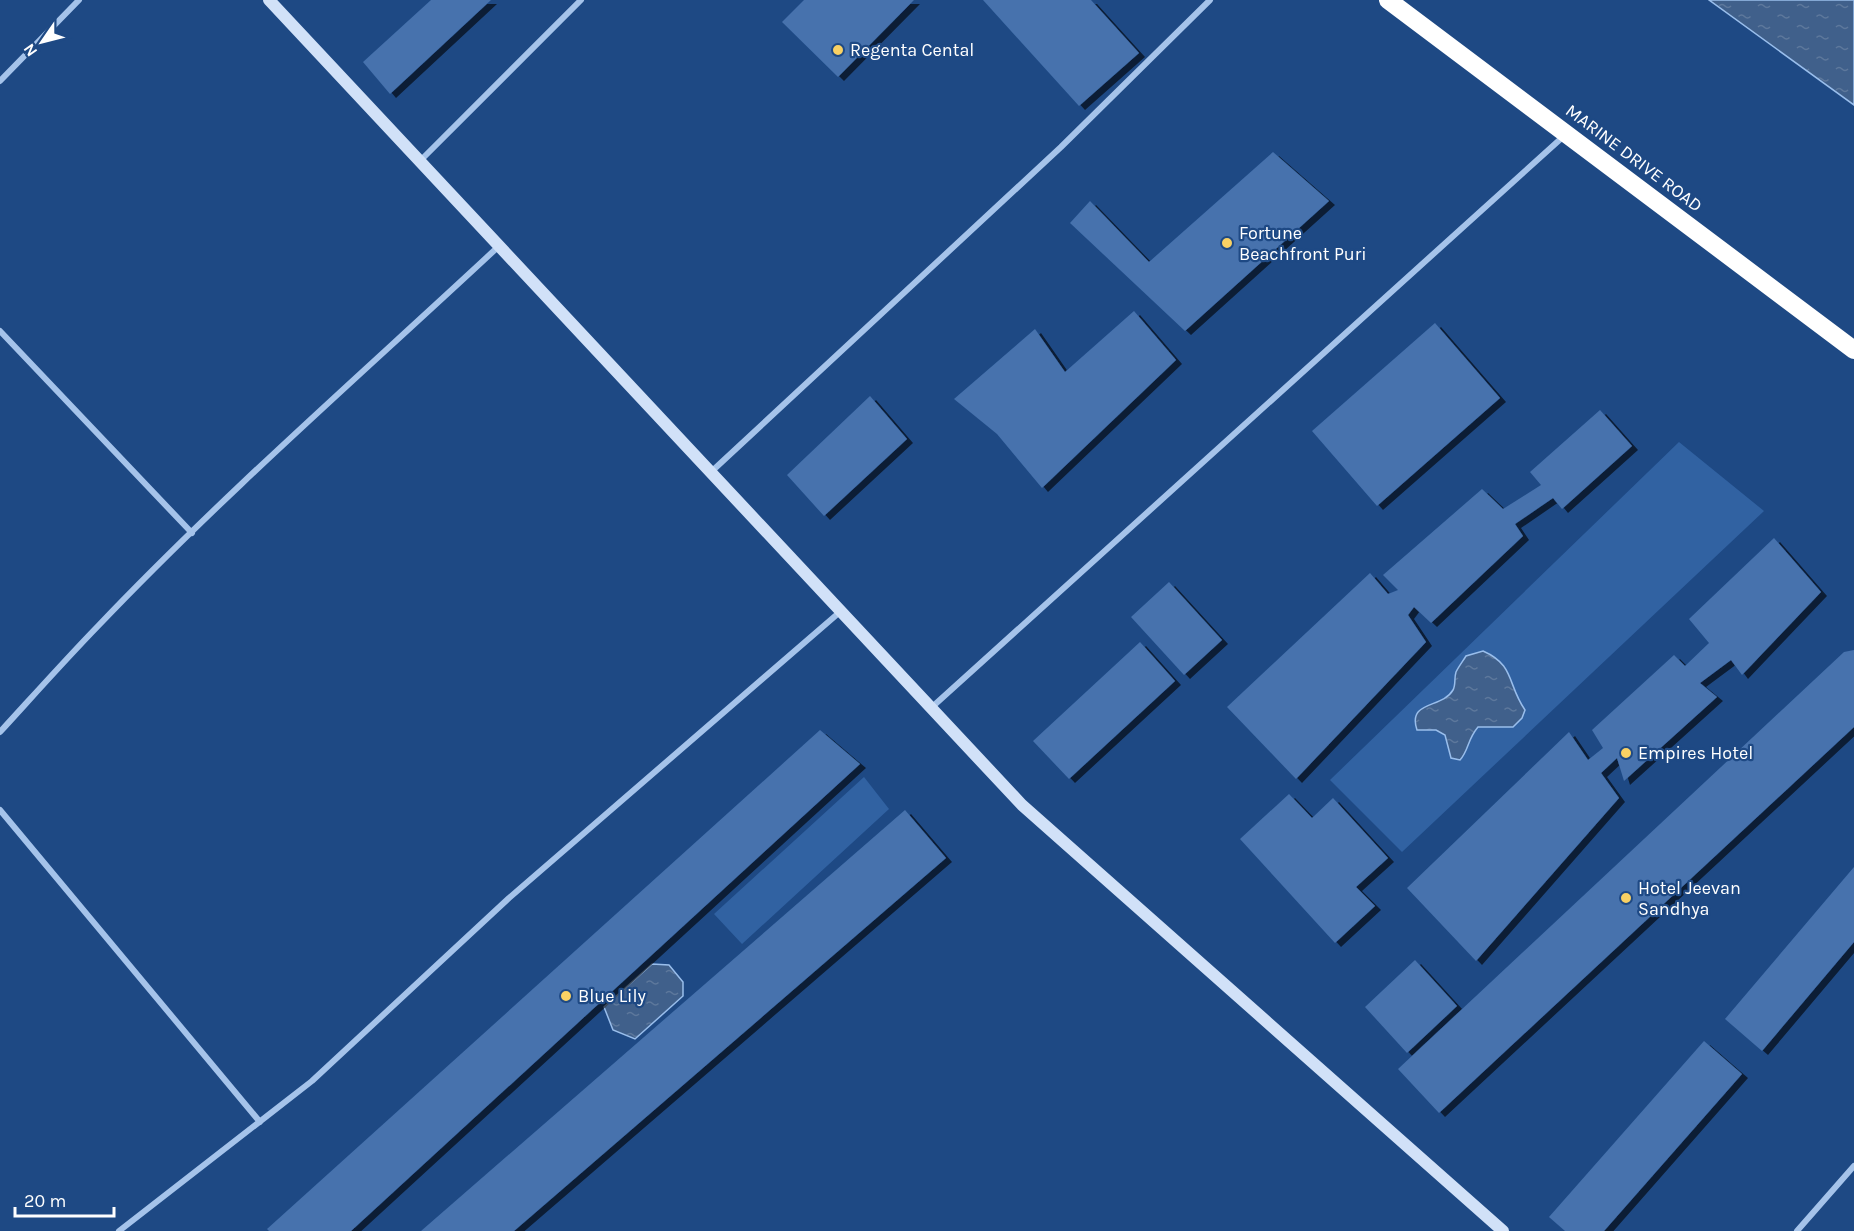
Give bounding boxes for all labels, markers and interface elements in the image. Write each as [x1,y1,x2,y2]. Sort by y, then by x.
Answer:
north arrow [12,12,72,72]
place label: Regenta Cental [850,39,974,61]
text: N [19,40,41,60]
marker: Regenta Cental [831,43,845,57]
street label: MARINE DRIVE ROAD [1561,99,1707,217]
place label: Fortune Beachfront Puri [1239,222,1367,265]
marker: Fortune Beachfront Puri [1220,236,1234,250]
place label: Empires Hotel [1638,742,1753,764]
marker: Empires Hotel [1619,746,1633,760]
place label: Hotel Jeevan Sandhya [1638,877,1741,920]
marker: Hotel Jeevan Sandhya [1619,891,1633,905]
place label: Blue Lily [578,985,646,1007]
marker: Blue Lily [559,989,573,1003]
scale bar [15,1180,114,1218]
text: 20 m [24,1190,66,1212]

